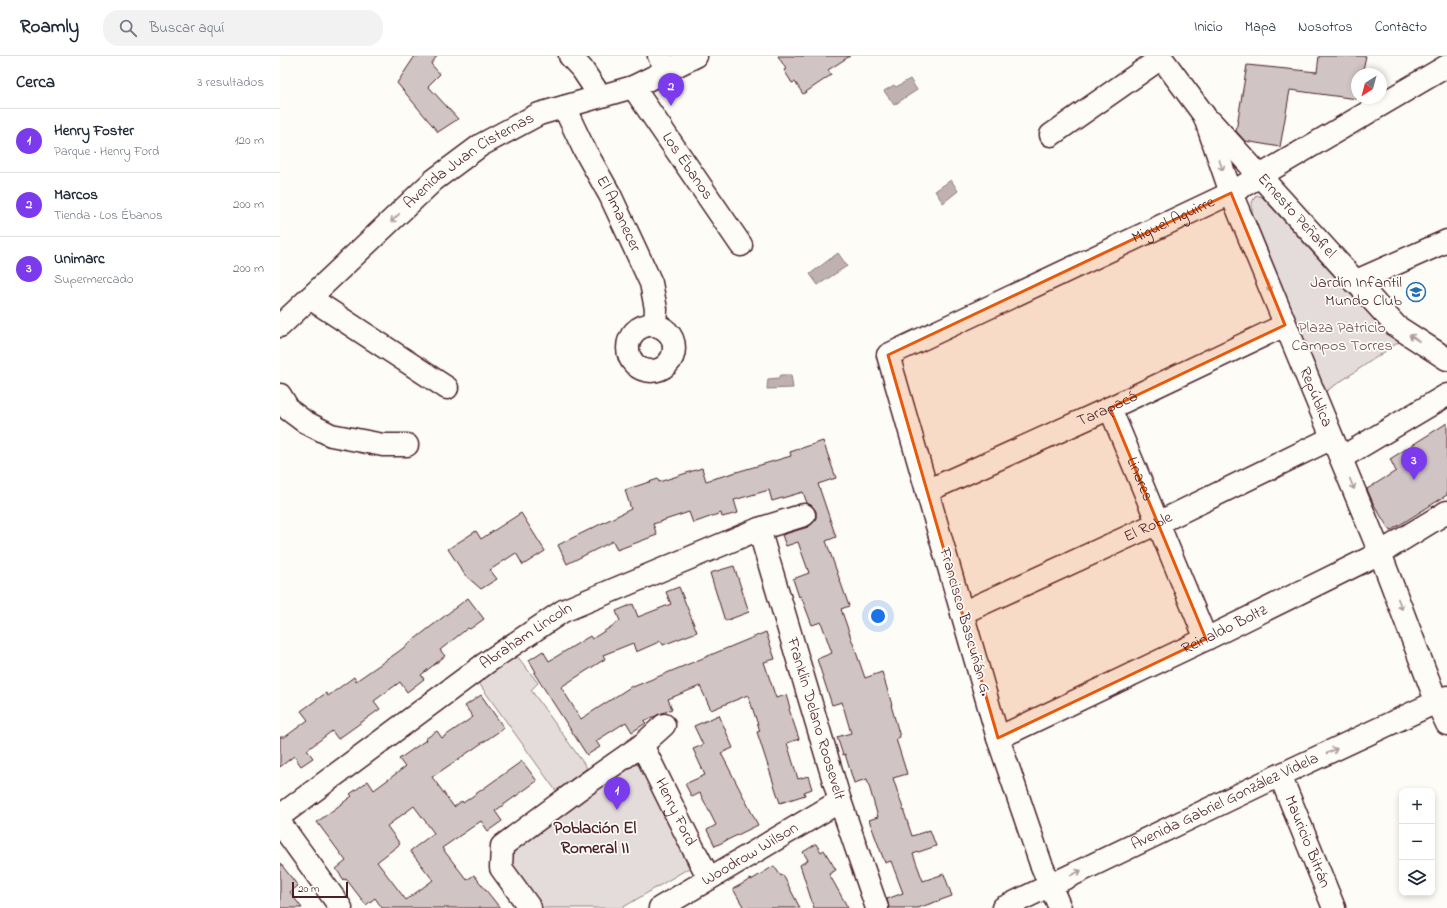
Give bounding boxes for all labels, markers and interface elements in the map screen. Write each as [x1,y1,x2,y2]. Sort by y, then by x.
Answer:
search box [103,10,383,46]
text: Roamly [20,14,79,41]
icon: search [117,17,139,39]
text: Buscar aquí [149,17,224,39]
text: Inicio [1194,17,1223,38]
text: Mapa [1245,17,1276,38]
text: Nosotros [1298,17,1353,38]
text: Contacto [1375,17,1427,38]
north arrow [1351,68,1387,104]
text: Cerca [16,70,55,95]
text: 3 resultados [197,73,264,92]
pin: 2 [658,73,684,106]
street label: Avenida Juan Cisternas [398,107,539,215]
text: Henry Foster [54,120,134,142]
street label: Los Ébanos [655,127,719,205]
text: 1 [27,131,31,150]
text: 120 m [234,131,264,150]
text: Parque · Henry Ford [54,142,159,161]
one-way arrow [1218,159,1226,171]
street label: Ernesto Peñafiel [1251,168,1342,264]
street label: El Amanecer [590,172,647,256]
text: Marcos [54,184,98,206]
street label: Miguel Aguirre [1128,190,1219,250]
text: 2 [26,195,32,214]
text: 200 m [233,195,264,214]
text: Tienda · Los Ébanos [54,206,163,225]
one-way arrow [389,213,400,222]
text: Unimarc [54,248,105,270]
text: 3 [26,259,32,278]
text: 200 m [233,259,264,278]
text: Supermercado [54,270,133,289]
place label: Jardín Infantil Mundo Club [1310,271,1403,313]
one-way arrow [1266,280,1274,292]
school or university icon: Jardín Infantil Mundo Club [1405,281,1427,303]
park label: Plaza Patricio Campos Torres [1291,316,1393,358]
one-way arrow [1409,334,1420,342]
street label: República [1292,363,1339,431]
street label: Tarapacá [1073,385,1141,433]
pin: 3 [1401,447,1427,480]
street label: Linares [1120,453,1159,505]
one-way arrow [1348,477,1356,489]
street label: El Roble [1120,505,1177,549]
street label: Francisco Bascuñán G. [932,544,998,699]
street label: Abraham Lincoln [475,596,576,676]
street label: Reinaldo Boltz [1178,598,1272,661]
one-way arrow [1397,598,1405,610]
your location [868,606,888,626]
street label: Franklin Delano Roosevelt [780,634,851,803]
street label: Avenida Gabriel González Videla [1127,747,1323,857]
one-way arrow [1326,747,1338,754]
street label: Henry Ford [648,774,702,850]
pin: 1 [604,777,630,810]
map controls [1399,788,1435,896]
button: + [1399,788,1435,824]
street label: Mauricio Bitrán [1278,792,1337,892]
district label: Población El Romeral II [554,816,637,861]
street label: Woodrow Wilson [697,816,803,893]
button: − [1399,824,1435,860]
button: layers [1399,860,1435,896]
one-way arrow [1069,869,1081,877]
scale bar [292,880,348,899]
text: 20 m [298,881,320,897]

